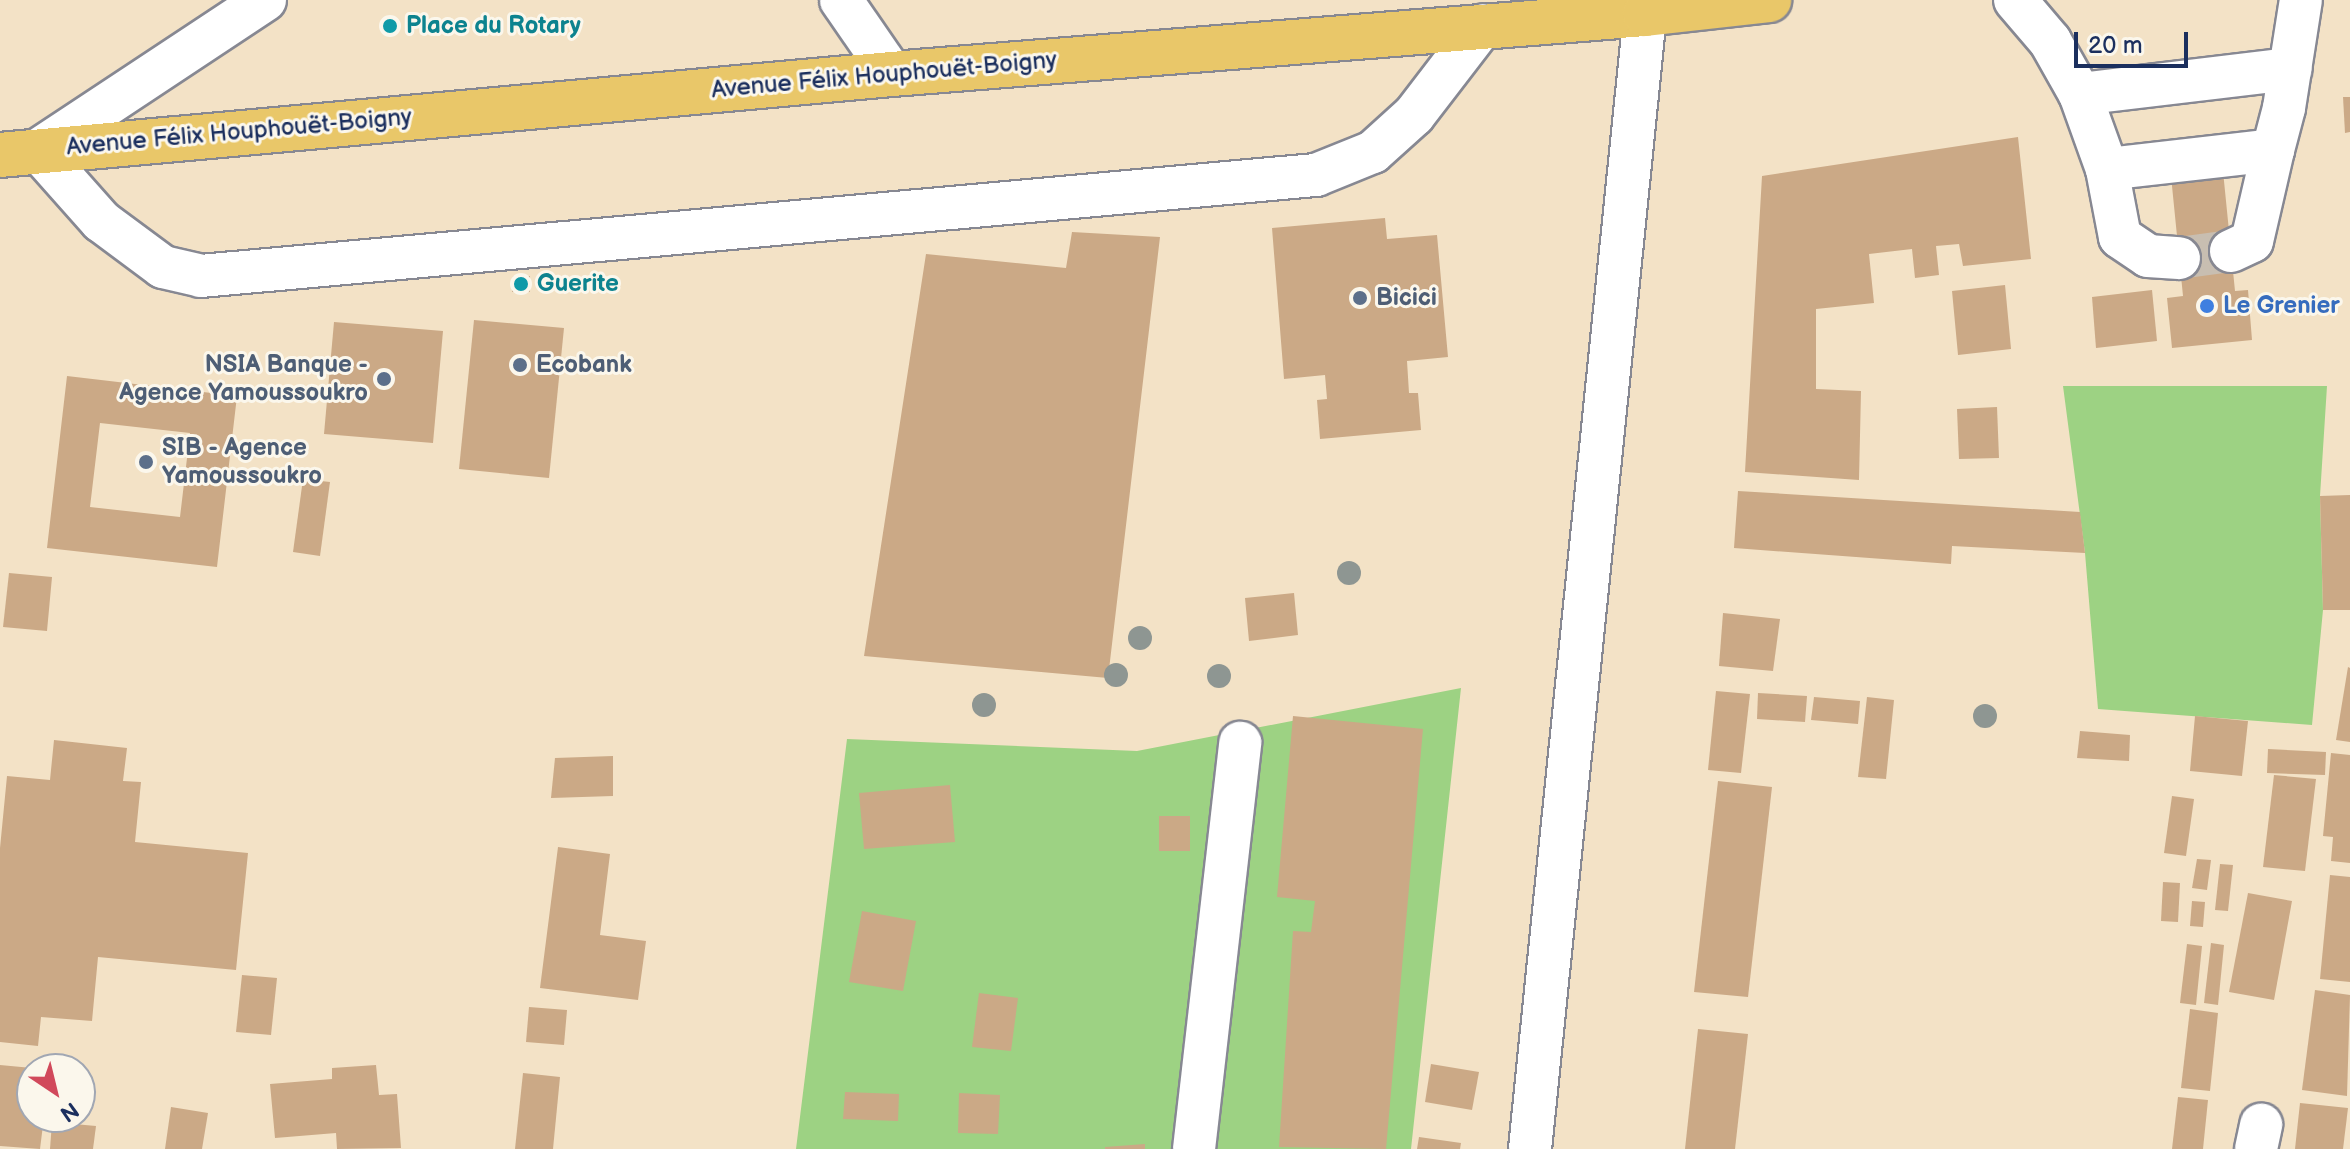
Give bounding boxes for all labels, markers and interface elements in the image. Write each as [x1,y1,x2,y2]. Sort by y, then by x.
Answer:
place label: Place du Rotary [406,12,581,40]
scale bar [2078,16,2192,66]
marker: Place du Rotary [381,17,399,35]
text: 20 m [2088,31,2143,60]
street label: Avenue Félix Houphouët-Boigny [710,46,1058,104]
street label: Avenue Félix Houphouët-Boigny [65,103,413,161]
place label: Guerite [537,270,619,298]
marker: Guerite [512,275,530,293]
place label: Bicici [1376,284,1437,312]
marker: Bicici [1351,289,1369,307]
place label: Le Grenier [2223,292,2340,320]
marker: Le Grenier [2198,297,2216,315]
place label: NSIA Banque - Agence Yamoussoukro [119,351,368,407]
place label: Ecobank [536,351,632,379]
marker: Ecobank [511,356,529,374]
marker: NSIA Banque - Agence Yamoussoukro [375,370,393,388]
place label: SIB - Agence Yamoussoukro [162,434,322,490]
marker: SIB - Agence Yamoussoukro [137,453,155,471]
north arrow [16,1053,96,1133]
text: N [54,1096,83,1127]

